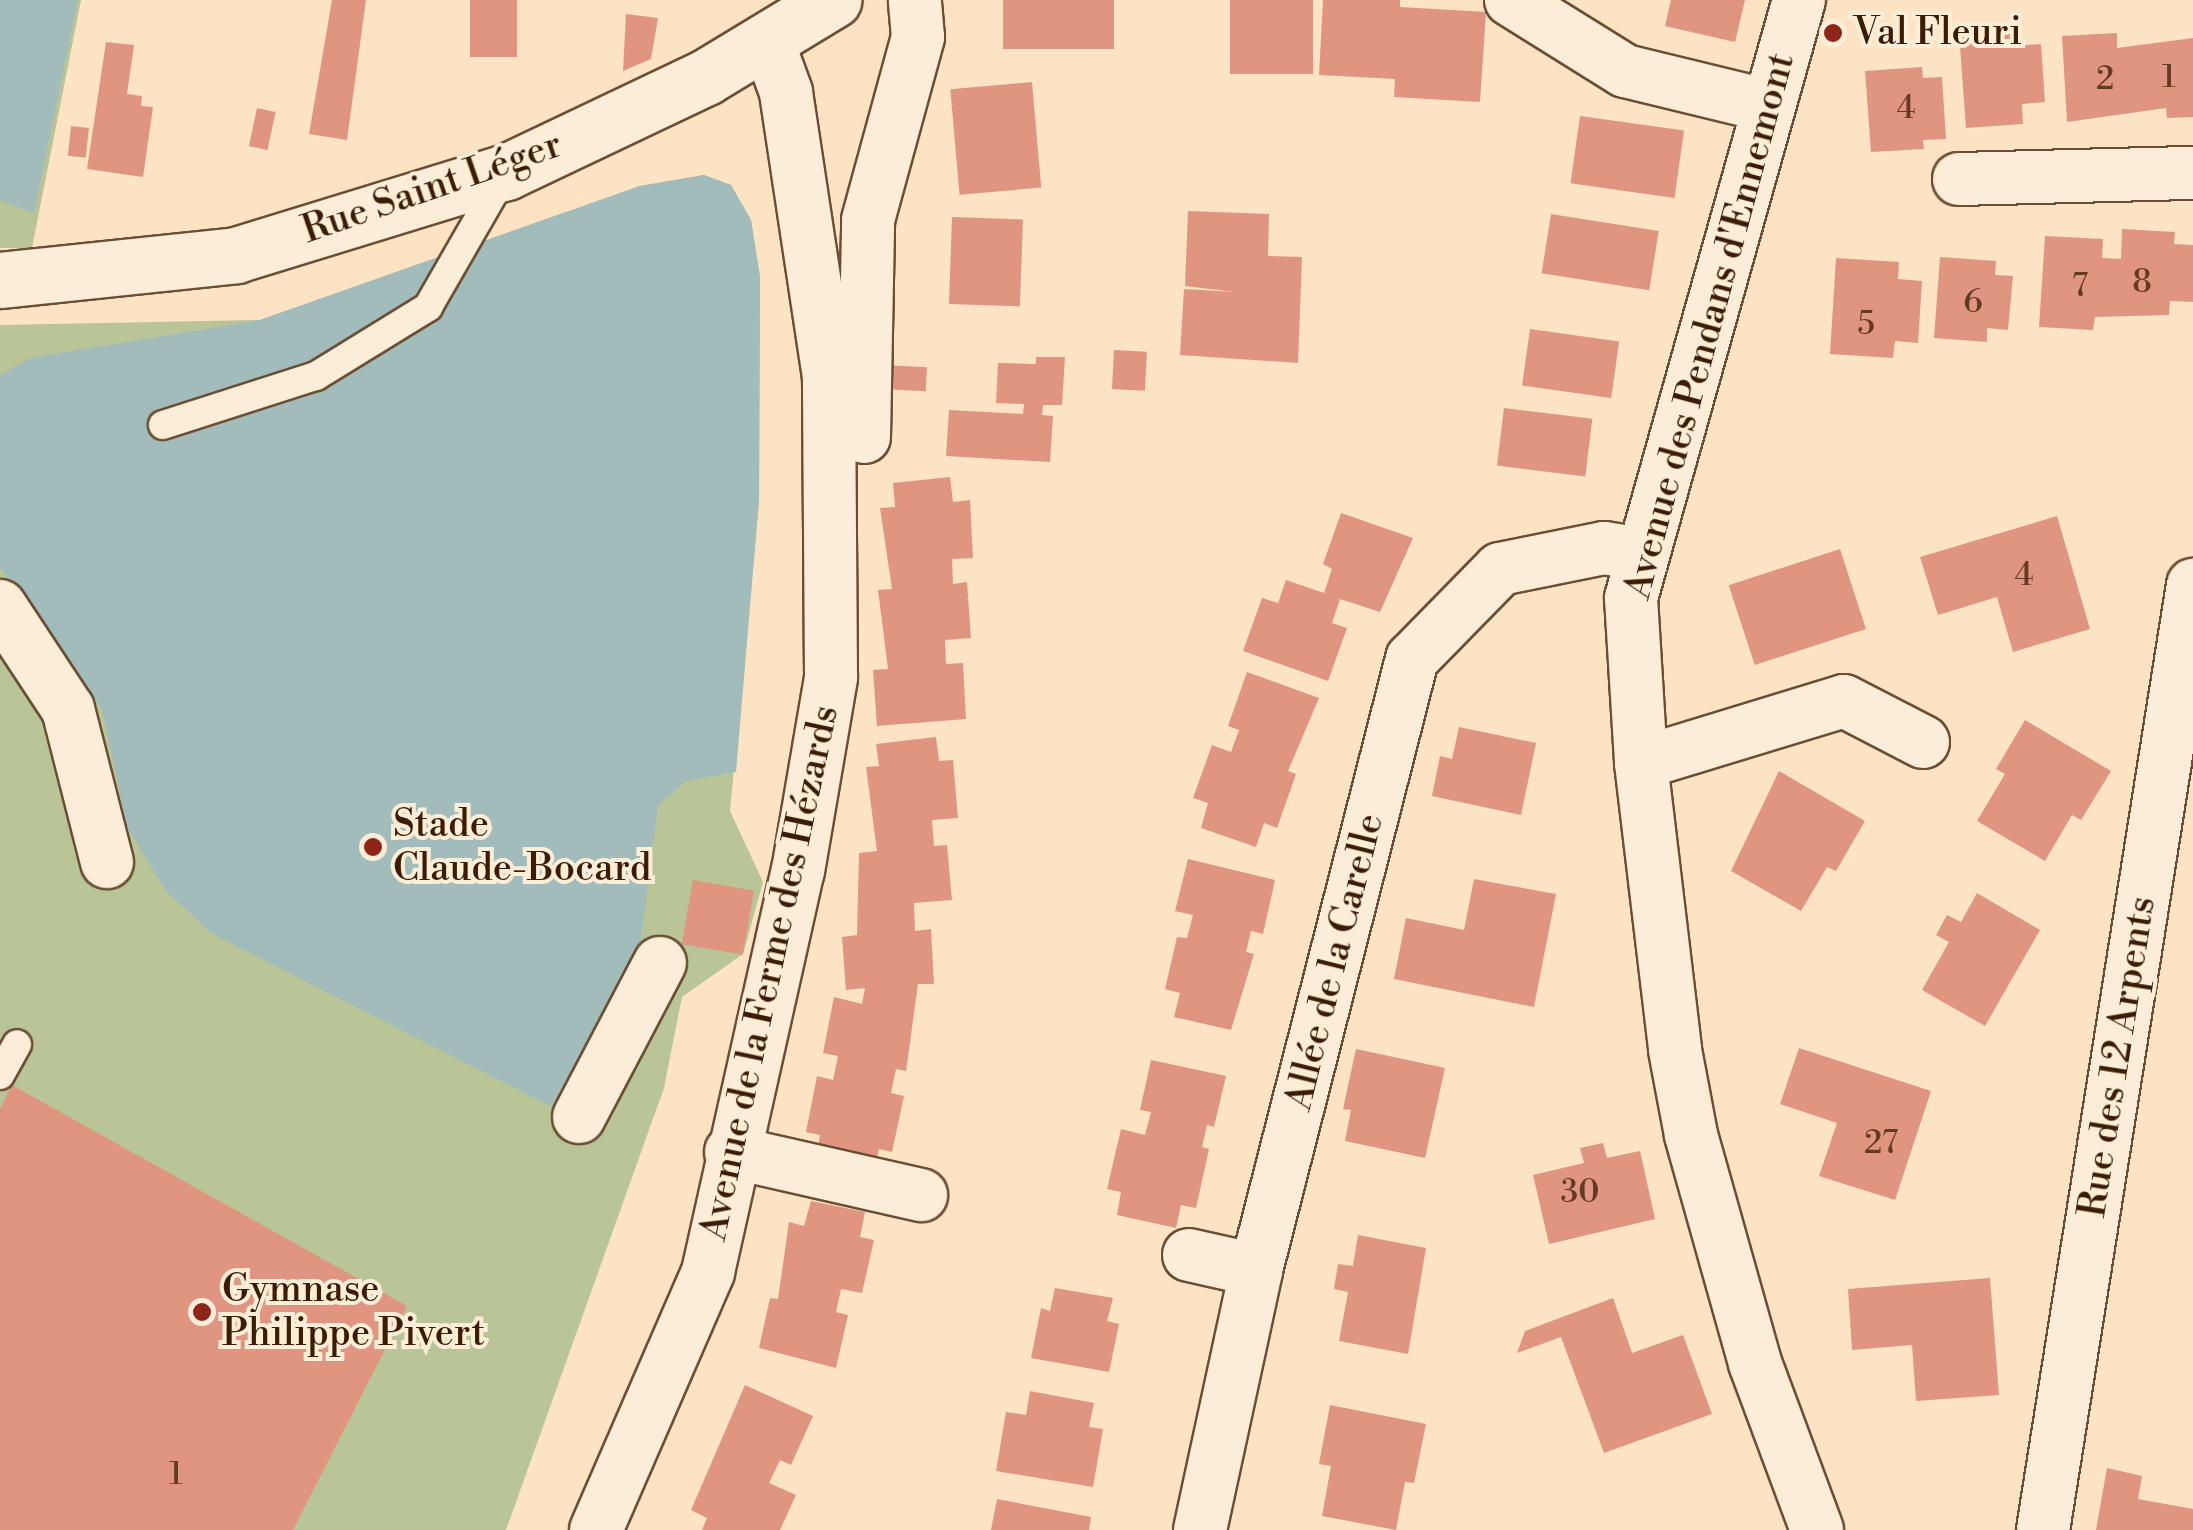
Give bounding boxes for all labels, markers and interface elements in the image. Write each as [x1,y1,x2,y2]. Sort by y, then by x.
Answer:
place label: Val Fleuri [1853,10,2022,56]
marker: Val Fleuri [1822,22,1844,44]
street label: Avenue des Pendans d'Ennemont [1615,48,1805,604]
house number: 1 [2162,58,2176,96]
house number: 2 [2096,60,2114,98]
house number: 4 [1896,89,1916,127]
street label: Rue Saint Léger [296,122,568,254]
house number: 8 [2132,263,2152,301]
house number: 7 [2072,267,2088,305]
house number: 6 [1963,283,1983,321]
house number: 5 [1857,305,1875,343]
house number: 4 [2014,556,2034,594]
street label: Avenue de la Ferme des Hézards [691,701,849,1245]
place label: Stade Claude-Bocard [393,802,651,892]
street label: Allée de la Carelle [1276,809,1394,1115]
marker: Stade Claude-Bocard [362,836,384,858]
street label: Rue des 12 Arpents [2070,893,2166,1221]
house number: 27 [1864,1124,1898,1162]
house number: 30 [1561,1173,1599,1211]
place label: Gymnase Philippe Pivert [222,1267,485,1356]
marker: Gymnase Philippe Pivert [191,1301,213,1323]
house number: 1 [169,1455,183,1493]

